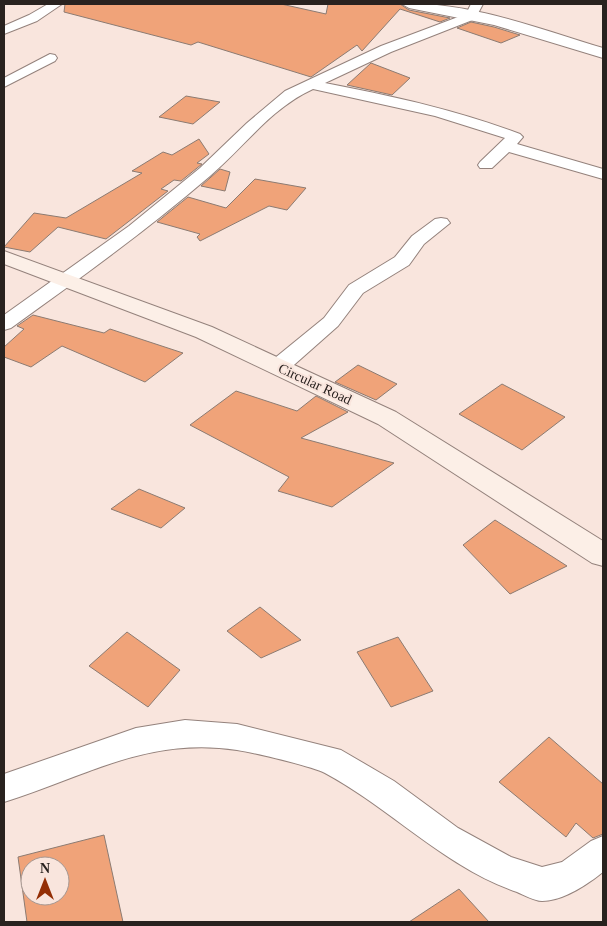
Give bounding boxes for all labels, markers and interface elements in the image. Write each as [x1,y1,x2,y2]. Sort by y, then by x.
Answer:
street label: Circular Road [276,361,354,407]
north arrow [20,856,70,906]
text: N [40,861,50,876]

